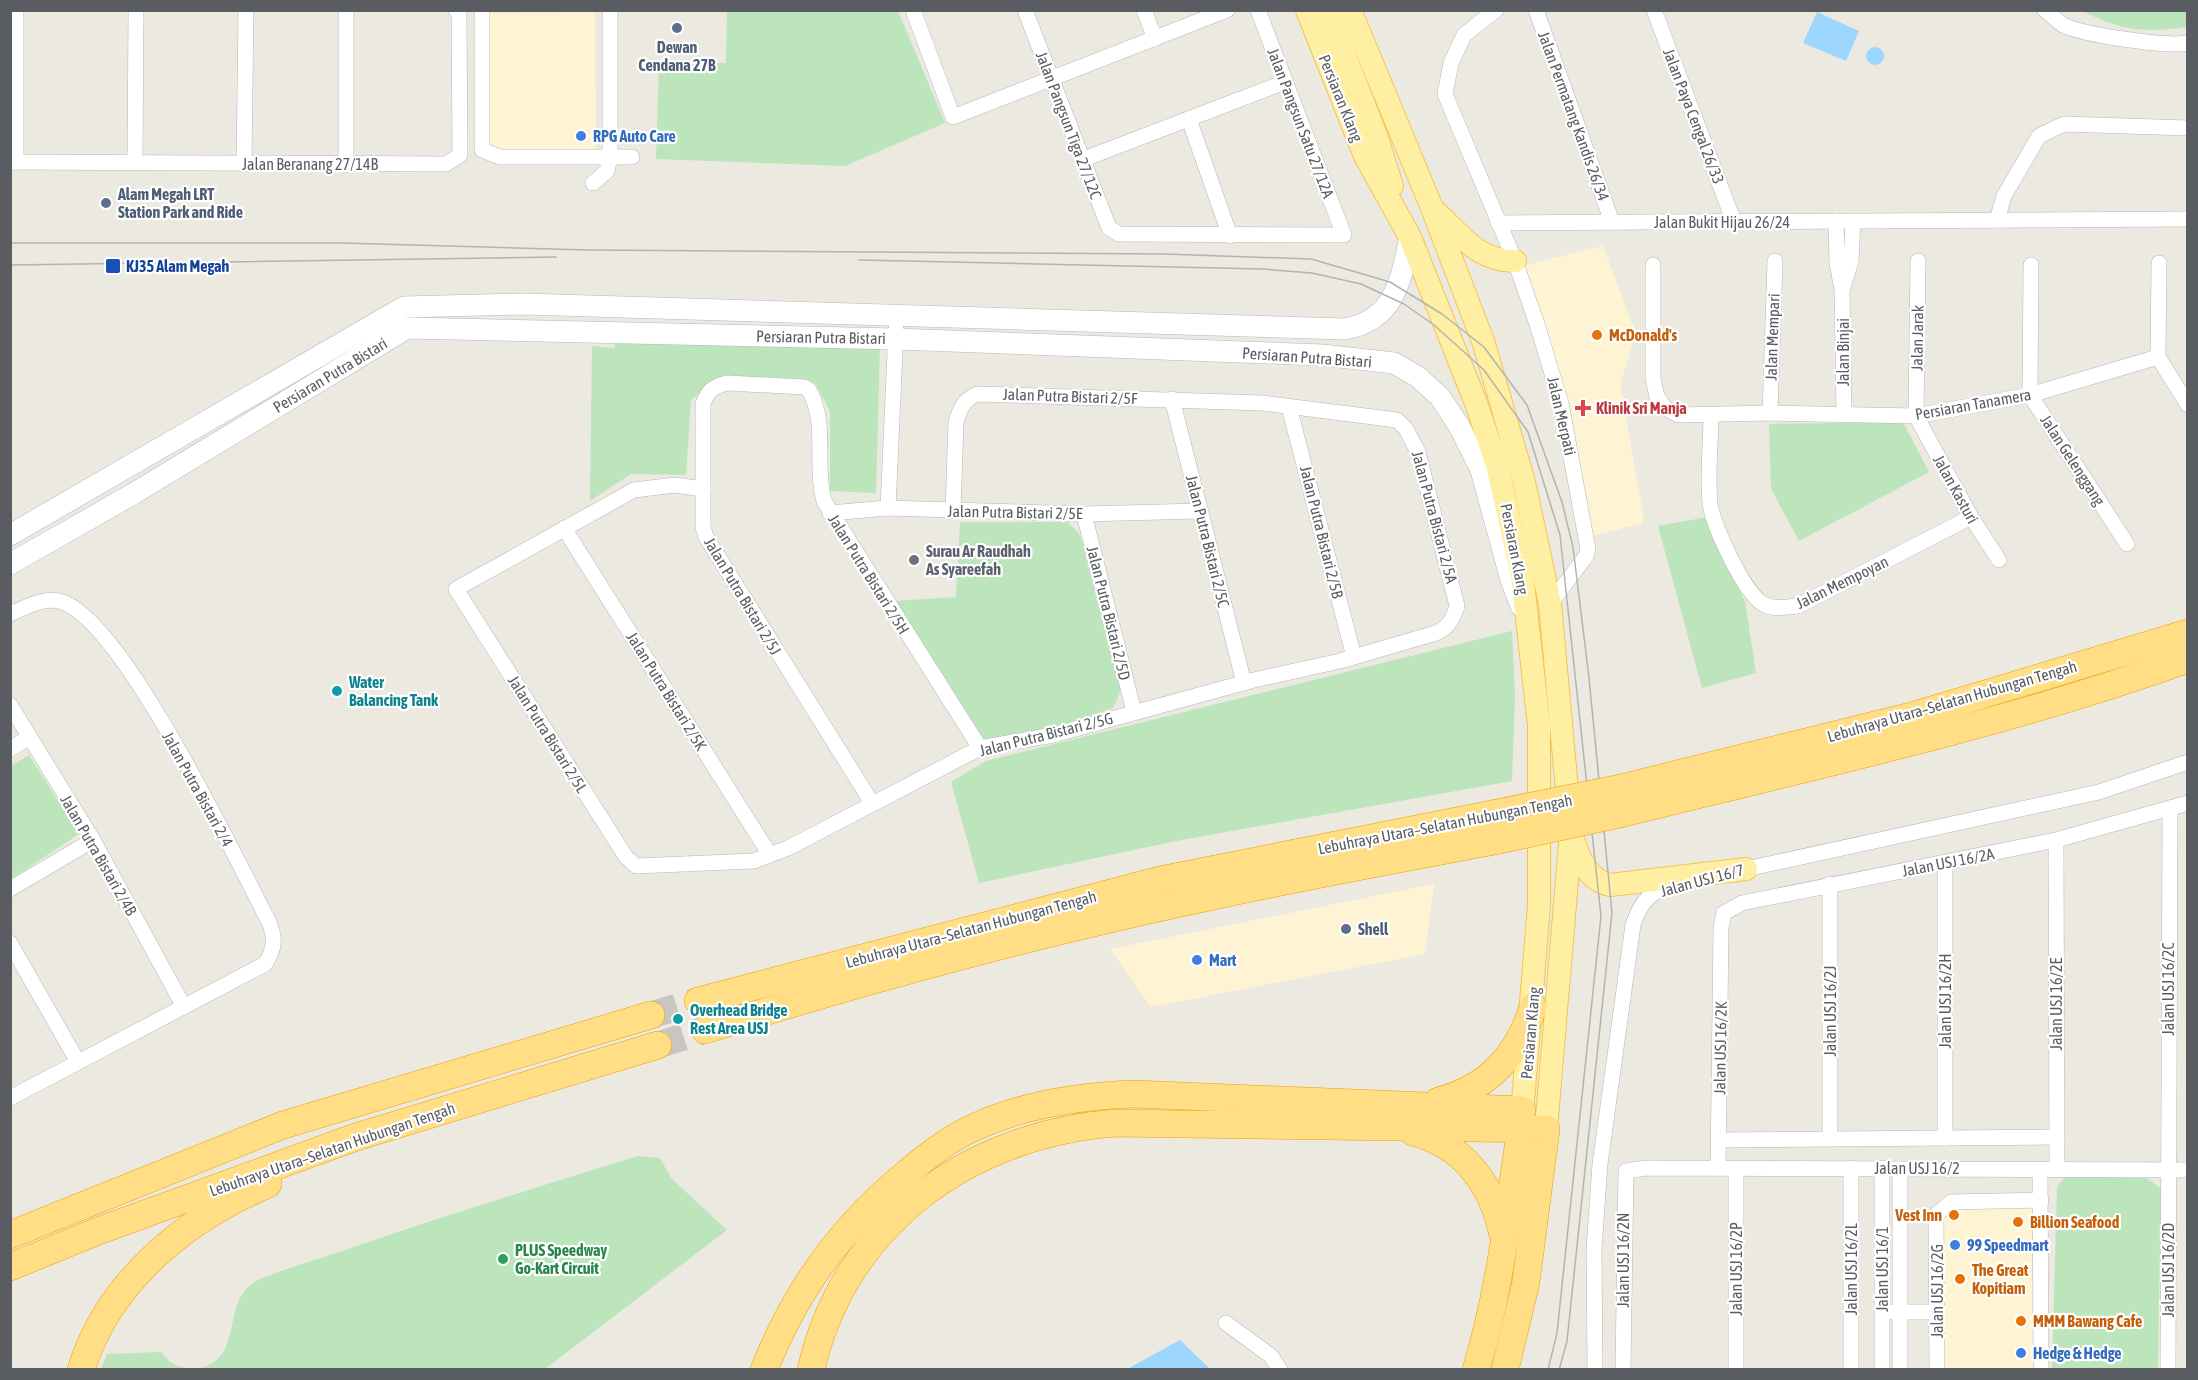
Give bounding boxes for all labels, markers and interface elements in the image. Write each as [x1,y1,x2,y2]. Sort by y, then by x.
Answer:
marker: Dewan Cendana 27B [670,21,684,35]
street label: Jalan Permatang Kandis 26/34 [1534,29,1613,204]
place label: Dewan Cendana 27B [638,38,716,74]
street label: Jalan Pangsun Satu 27/12A [1263,45,1338,201]
street label: Jalan Paya Cengal 26/33 [1659,46,1728,187]
street label: Jalan Pangsun Tiga 27/12C [1032,49,1105,202]
street label: Persiaran Klang [1314,52,1367,145]
place label: RPG Auto Care [593,127,676,145]
marker: RPG Auto Care [574,129,588,143]
street label: Jalan Beranang 27/14B [242,155,378,174]
place label: Alam Megah LRT Station Park and Ride [117,185,243,221]
marker: Alam Megah LRT Station Park and Ride [99,196,113,210]
street label: Jalan Bukit Hijau 26/24 [1654,213,1790,232]
marker: KJ35 Alam Megah [104,257,122,275]
place label: KJ35 Alam Megah [126,257,229,275]
street label: Jalan Mempari [1761,293,1784,381]
street label: Jalan Jarak [1907,305,1927,371]
street label: Jalan Binjai [1834,318,1853,386]
place label: McDonald's [1609,326,1678,344]
street label: Persiaran Putra Bistari [756,327,886,347]
marker: McDonald's [1590,328,1604,342]
street label: Persiaran Putra Bistari [270,334,390,416]
street label: Persiaran Putra Bistari [1242,343,1372,371]
street label: Jalan Merpati [1543,375,1580,457]
street label: Jalan Putra Bistari 2/5F [1002,385,1138,407]
street label: Persiaran Tanamera [1914,385,2032,423]
marker: Klinik Sri Manja [1574,399,1592,417]
place label: Klinik Sri Manja [1596,399,1687,417]
street label: Jalan Gelenggang [2036,411,2109,509]
street label: Jalan Putra Bistari 2/5A [1409,449,1461,585]
street label: Jalan Kasturi [1930,452,1982,526]
street label: Jalan Putra Bistari 2/5B [1297,464,1347,601]
street label: Jalan Putra Bistari 2/5C [1183,473,1233,609]
street label: Jalan Putra Bistari 2/5E [947,502,1083,522]
street label: Persiaran Klang [1496,502,1533,596]
street label: Jalan Putra Bistari 2/5H [825,511,913,637]
street label: Jalan Putra Bistari 2/5J [701,534,785,658]
place label: Surau Ar Raudhah As Syareefah [925,542,1031,578]
street label: Jalan Putra Bistari 2/5D [1084,544,1134,682]
street label: Jalan Mempoyan [1793,552,1891,613]
marker: Surau Ar Raudhah As Syareefah [907,553,921,567]
street label: Jalan Putra Bistari 2/5K [623,628,711,754]
street label: Lebuhraya Utara–Selatan Hubungan Tengah [1825,657,2079,746]
street label: Jalan Putra Bistari 2/5L [505,672,592,797]
place label: Water Balancing Tank [348,673,439,709]
marker: Water Balancing Tank [330,684,344,698]
street label: Jalan Putra Bistari 2/5G [977,709,1115,759]
street label: Jalan Putra Bistari 2/4 [159,728,237,850]
street label: Lebuhraya Utara–Selatan Hubungan Tengah [1316,790,1574,859]
street label: Jalan Putra Bistari 2/4B [57,792,141,919]
street label: Jalan USJ 16/2A [1900,844,1996,880]
street label: Jalan USJ 16/7 [1658,860,1746,900]
street label: Lebuhraya Utara–Selatan Hubungan Tengah [844,887,1099,972]
place label: Shell [1358,920,1389,938]
marker: Shell [1339,922,1353,936]
street label: Jalan USJ 16/2C [2159,943,2177,1035]
place label: Mart [1209,951,1237,969]
marker: Mart [1190,953,1204,967]
street label: Jalan USJ 16/2H [1936,954,1954,1048]
street label: Jalan USJ 16/2E [2047,958,2065,1050]
street label: Jalan USJ 16/2J [1821,966,1839,1056]
street label: Persiaran Klang [1517,986,1544,1080]
place label: Overhead Bridge Rest Area USJ [690,1001,787,1037]
street label: Jalan USJ 16/2K [1710,1001,1730,1095]
marker: Overhead Bridge Rest Area USJ [671,1012,685,1026]
street label: Lebuhraya Utara–Selatan Hubungan Tengah [207,1098,458,1201]
street label: Jalan USJ 16/2 [1874,1159,1960,1177]
place label: Vest Inn [1894,1206,1942,1224]
marker: Vest Inn [1947,1208,1961,1222]
street label: Jalan USJ 16/2N [1614,1212,1632,1308]
place label: Billion Seafood [2030,1213,2120,1231]
marker: Billion Seafood [2011,1215,2025,1229]
street label: Jalan USJ 16/2P [1727,1222,1745,1316]
street label: Jalan USJ 16/2L [1842,1222,1860,1315]
street label: Jalan USJ 16/2D [2159,1223,2177,1317]
street label: Jalan USJ 16/1 [1873,1226,1891,1312]
place label: 99 Speedmart [1967,1236,2049,1254]
marker: 99 Speedmart [1948,1238,1962,1252]
place label: PLUS Speedway Go-Kart Circuit [515,1241,607,1277]
street label: Jalan USJ 16/2G [1928,1244,1946,1338]
marker: PLUS Speedway Go-Kart Circuit [496,1252,510,1266]
place label: The Great Kopitiam [1972,1261,2029,1297]
marker: The Great Kopitiam [1953,1272,1967,1286]
place label: MMM Bawang Cafe [2033,1312,2142,1330]
marker: MMM Bawang Cafe [2014,1314,2028,1328]
place label: Hedge & Hedge [2033,1344,2121,1362]
marker: Hedge & Hedge [2014,1346,2028,1360]

